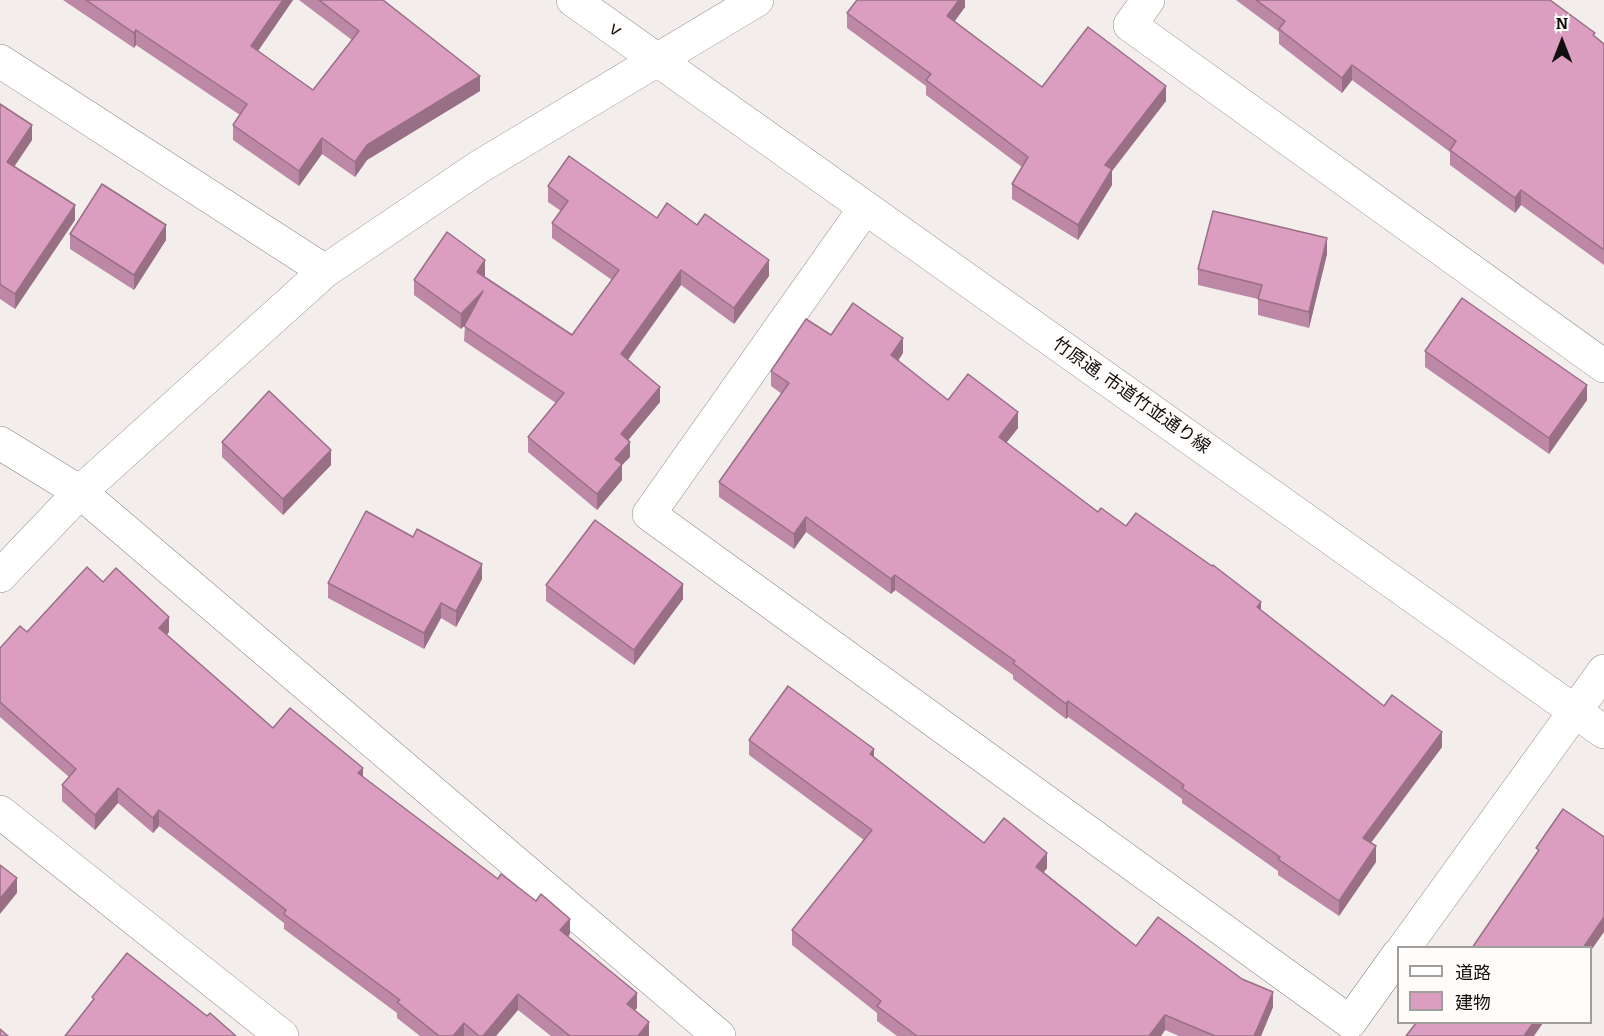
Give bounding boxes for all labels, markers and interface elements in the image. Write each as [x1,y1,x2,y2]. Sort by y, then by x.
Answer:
north arrow [1532,12,1592,72]
text: N [1556,14,1568,33]
street label: ｖ [601,16,629,44]
street label: 竹原通, 市道竹並通り線 [1048,333,1214,459]
legend [1397,946,1592,1024]
text: 道路 [1455,962,1491,984]
text: 建物 [1455,992,1491,1014]

